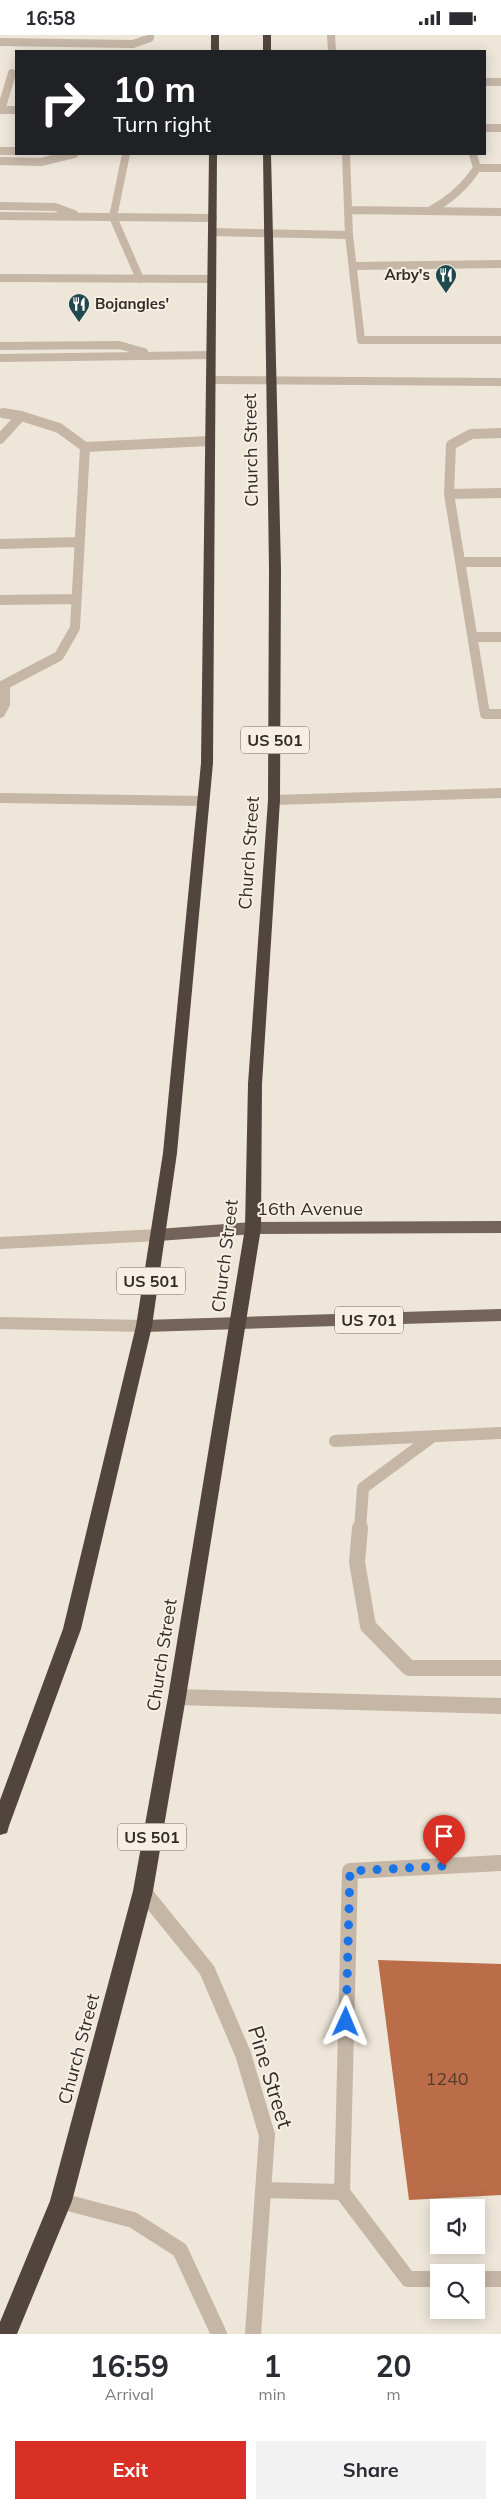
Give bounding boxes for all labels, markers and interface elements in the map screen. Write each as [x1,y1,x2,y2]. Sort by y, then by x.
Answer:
text: 16:58 [25,6,75,30]
text: 10 m [113,67,196,111]
icon: right [30,70,95,135]
text: Turn right [113,110,211,138]
restaurant icon: Arby's [434,263,458,294]
place label: Arby's [384,265,430,284]
restaurant icon: Bojangles' [67,292,91,323]
place label: Bojangles' [95,294,169,313]
street label: Church Street [238,393,263,507]
road number: US 501 [241,727,309,753]
street label: Church Street [233,795,264,910]
street label: 16th Avenue [257,1197,363,1220]
street label: Church Street [206,1198,243,1314]
road number: US 501 [117,1267,185,1295]
road number: US 701 [335,1307,403,1333]
street label: Church Street [141,1597,182,1713]
pin [423,1815,465,1866]
icon: arrive [430,1822,458,1850]
road number: US 501 [118,1823,186,1850]
street label: Church Street [53,1991,104,2107]
position arrow [319,1995,371,2047]
street label: Pine Street [243,2022,299,2131]
house number: 1240 [425,2067,469,2090]
map controls [430,2199,485,2319]
button: sound [430,2199,485,2254]
button: search [430,2264,485,2319]
text: 16:59 [90,2347,169,2385]
text: 1 [263,2347,281,2385]
text: 20 [375,2347,411,2385]
text: Arrival [105,2384,154,2404]
text: min [259,2384,286,2404]
text: m [386,2384,400,2404]
button: Exit [15,2441,246,2499]
button: Share [256,2441,486,2499]

